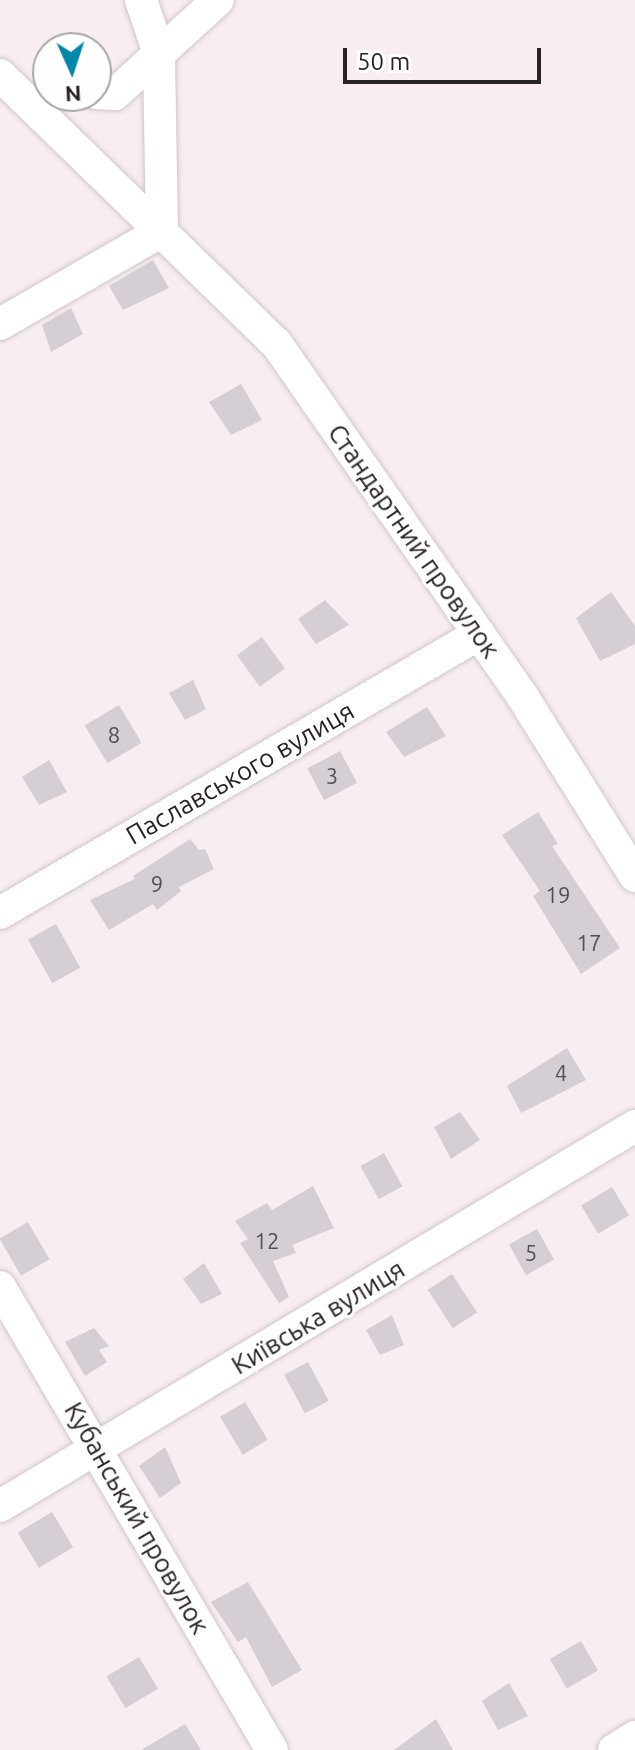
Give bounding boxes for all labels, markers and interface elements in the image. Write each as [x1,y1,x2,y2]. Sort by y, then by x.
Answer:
north arrow [32,32,112,112]
scale bar [347,32,545,82]
text: 50 m [357,48,410,75]
text: N [64,82,82,107]
street label: Стандартний провулок [321,418,507,664]
street label: Паславського вулиця [120,695,360,851]
house number: 8 [108,722,120,748]
house number: 3 [326,763,338,789]
house number: 9 [151,871,163,897]
house number: 19 [546,882,570,908]
house number: 17 [577,930,601,956]
house number: 4 [555,1060,567,1086]
house number: 12 [255,1228,279,1254]
house number: 5 [525,1240,537,1266]
street label: Київська вулиця [226,1253,410,1381]
street label: Кубанський провулок [58,1397,216,1639]

